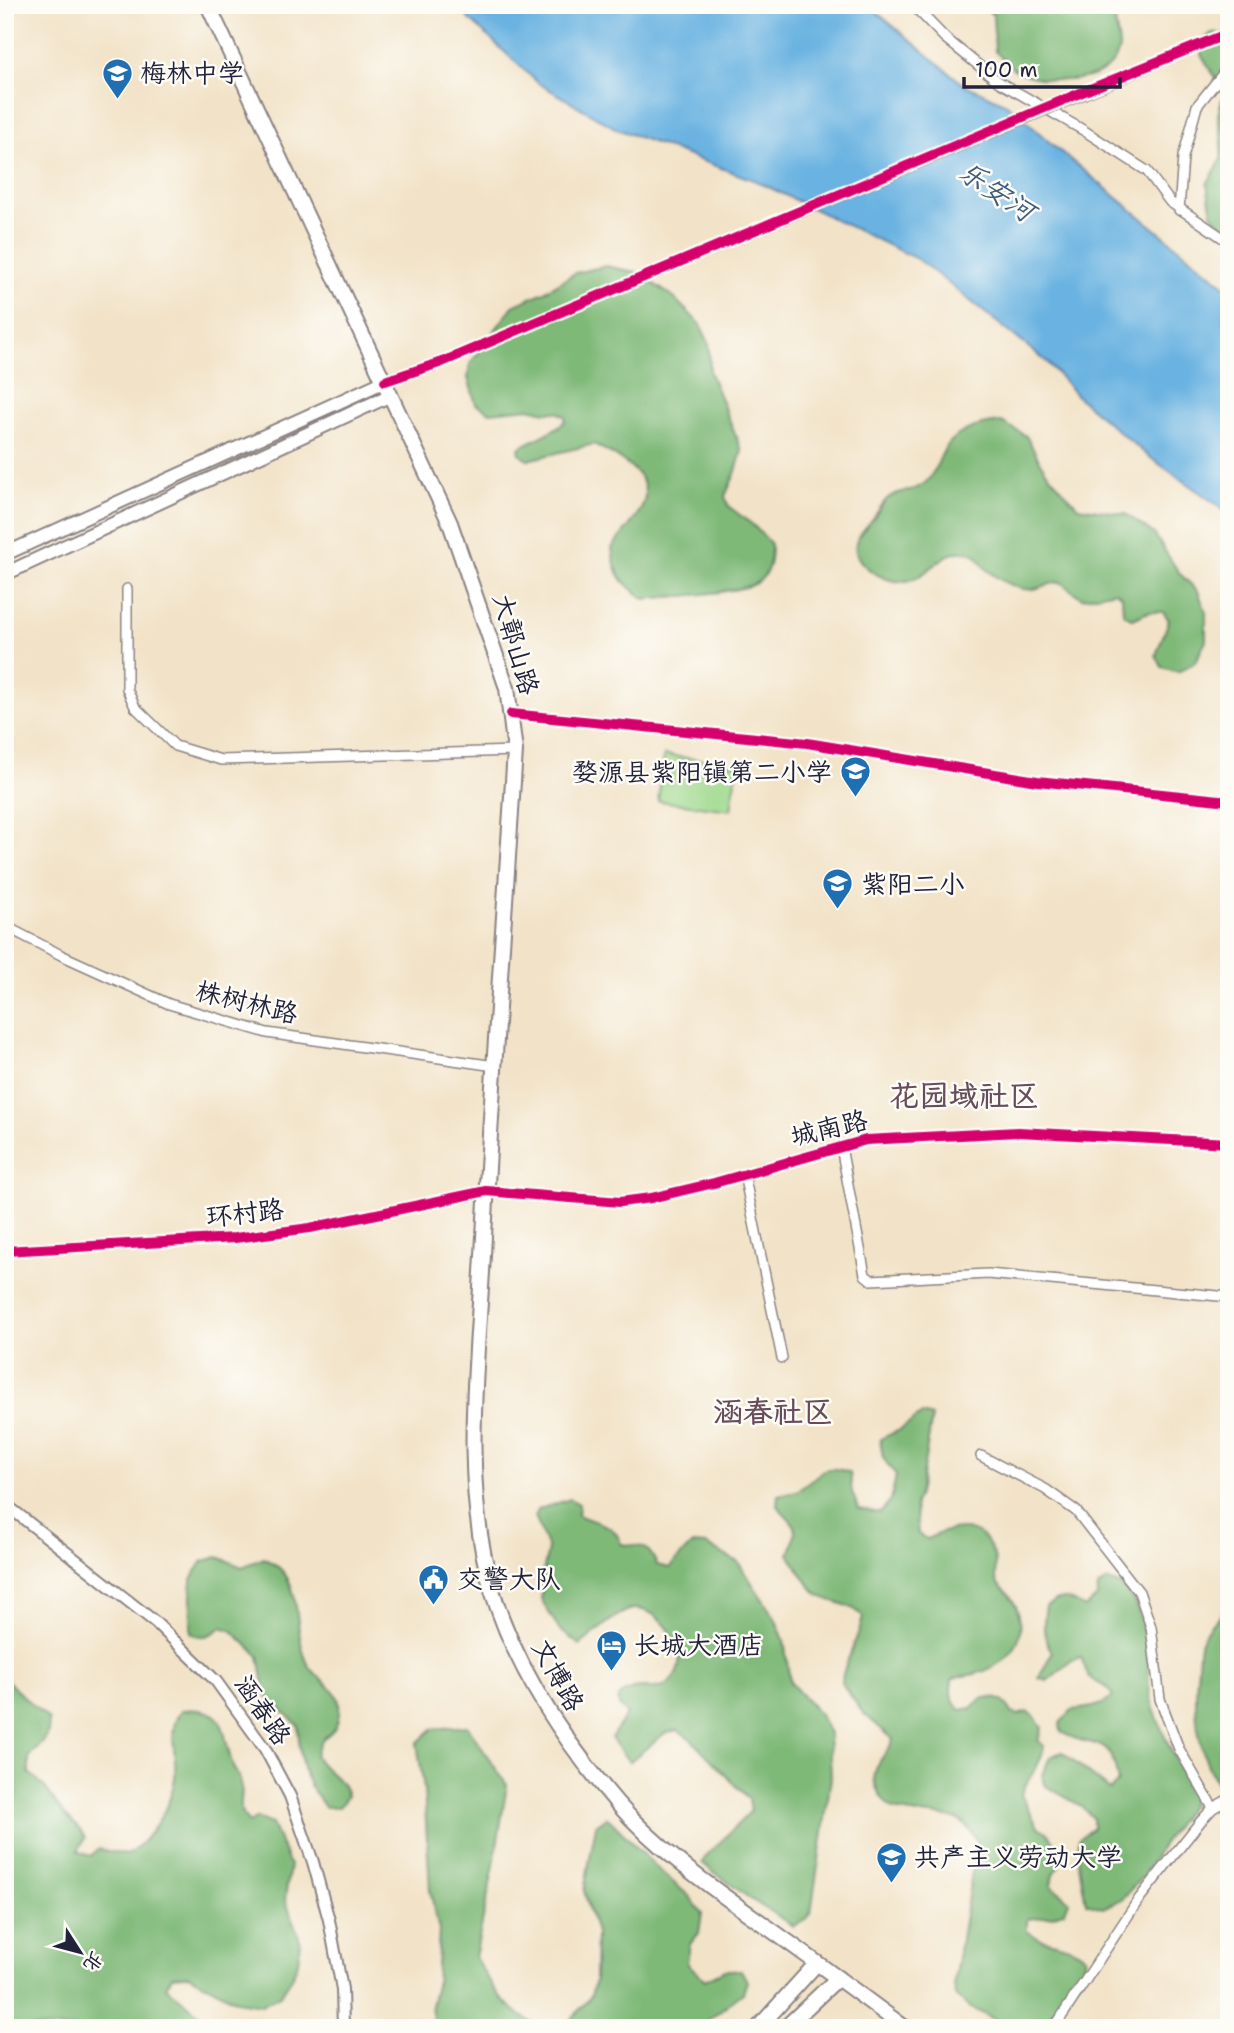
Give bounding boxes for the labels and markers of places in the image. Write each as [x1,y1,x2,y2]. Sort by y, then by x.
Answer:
place label: 梅林中学 [140,55,244,90]
school or university icon: 梅林中学 [100,56,134,100]
place label: 婺源县紫阳镇第二小学 [572,754,832,789]
school or university icon: 婺源县紫阳镇第二小学 [838,755,872,799]
place label: 紫阳二小 [861,866,965,901]
school or university icon: 紫阳二小 [821,867,855,911]
place label: 交警大队 [457,1561,561,1596]
public building icon: 交警大队 [417,1562,451,1606]
place label: 长城大酒店 [634,1627,764,1662]
hotel icon: 长城大酒店 [594,1628,628,1672]
place label: 共产主义劳动大学 [914,1839,1122,1874]
school or university icon: 共产主义劳动大学 [874,1840,908,1884]

